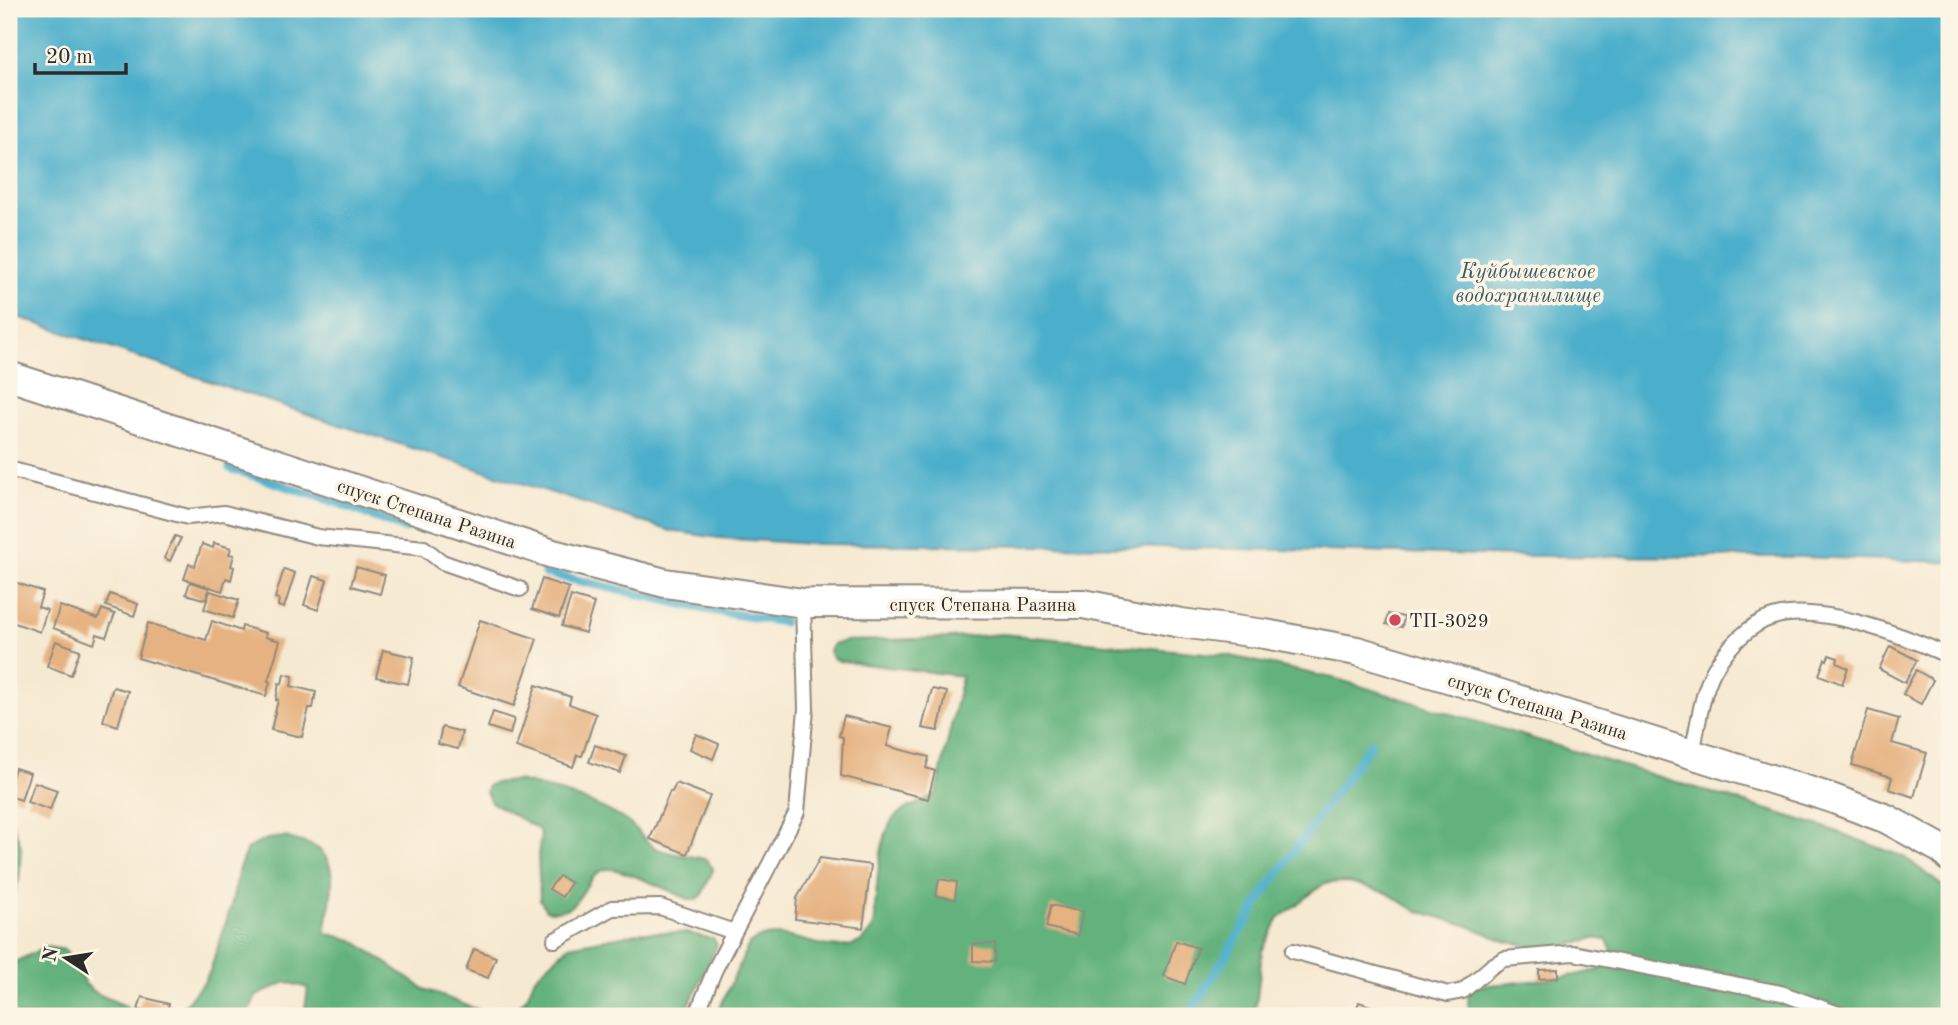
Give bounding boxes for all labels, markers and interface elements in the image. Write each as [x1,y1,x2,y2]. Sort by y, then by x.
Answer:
scale bar [35,32,126,76]
text: 20 m [46,47,93,68]
water label: Куйбышевское водохранилище [1455,262,1601,307]
street label: спуск Степана Разина [334,477,519,553]
street label: спуск Степана Разина [890,597,1077,616]
marker: ТП-3029 [1387,612,1403,628]
place label: ТП-3029 [1409,613,1489,632]
street label: спуск Степана Разина [1445,672,1630,745]
north arrow [32,923,102,993]
text: N [41,945,63,964]

